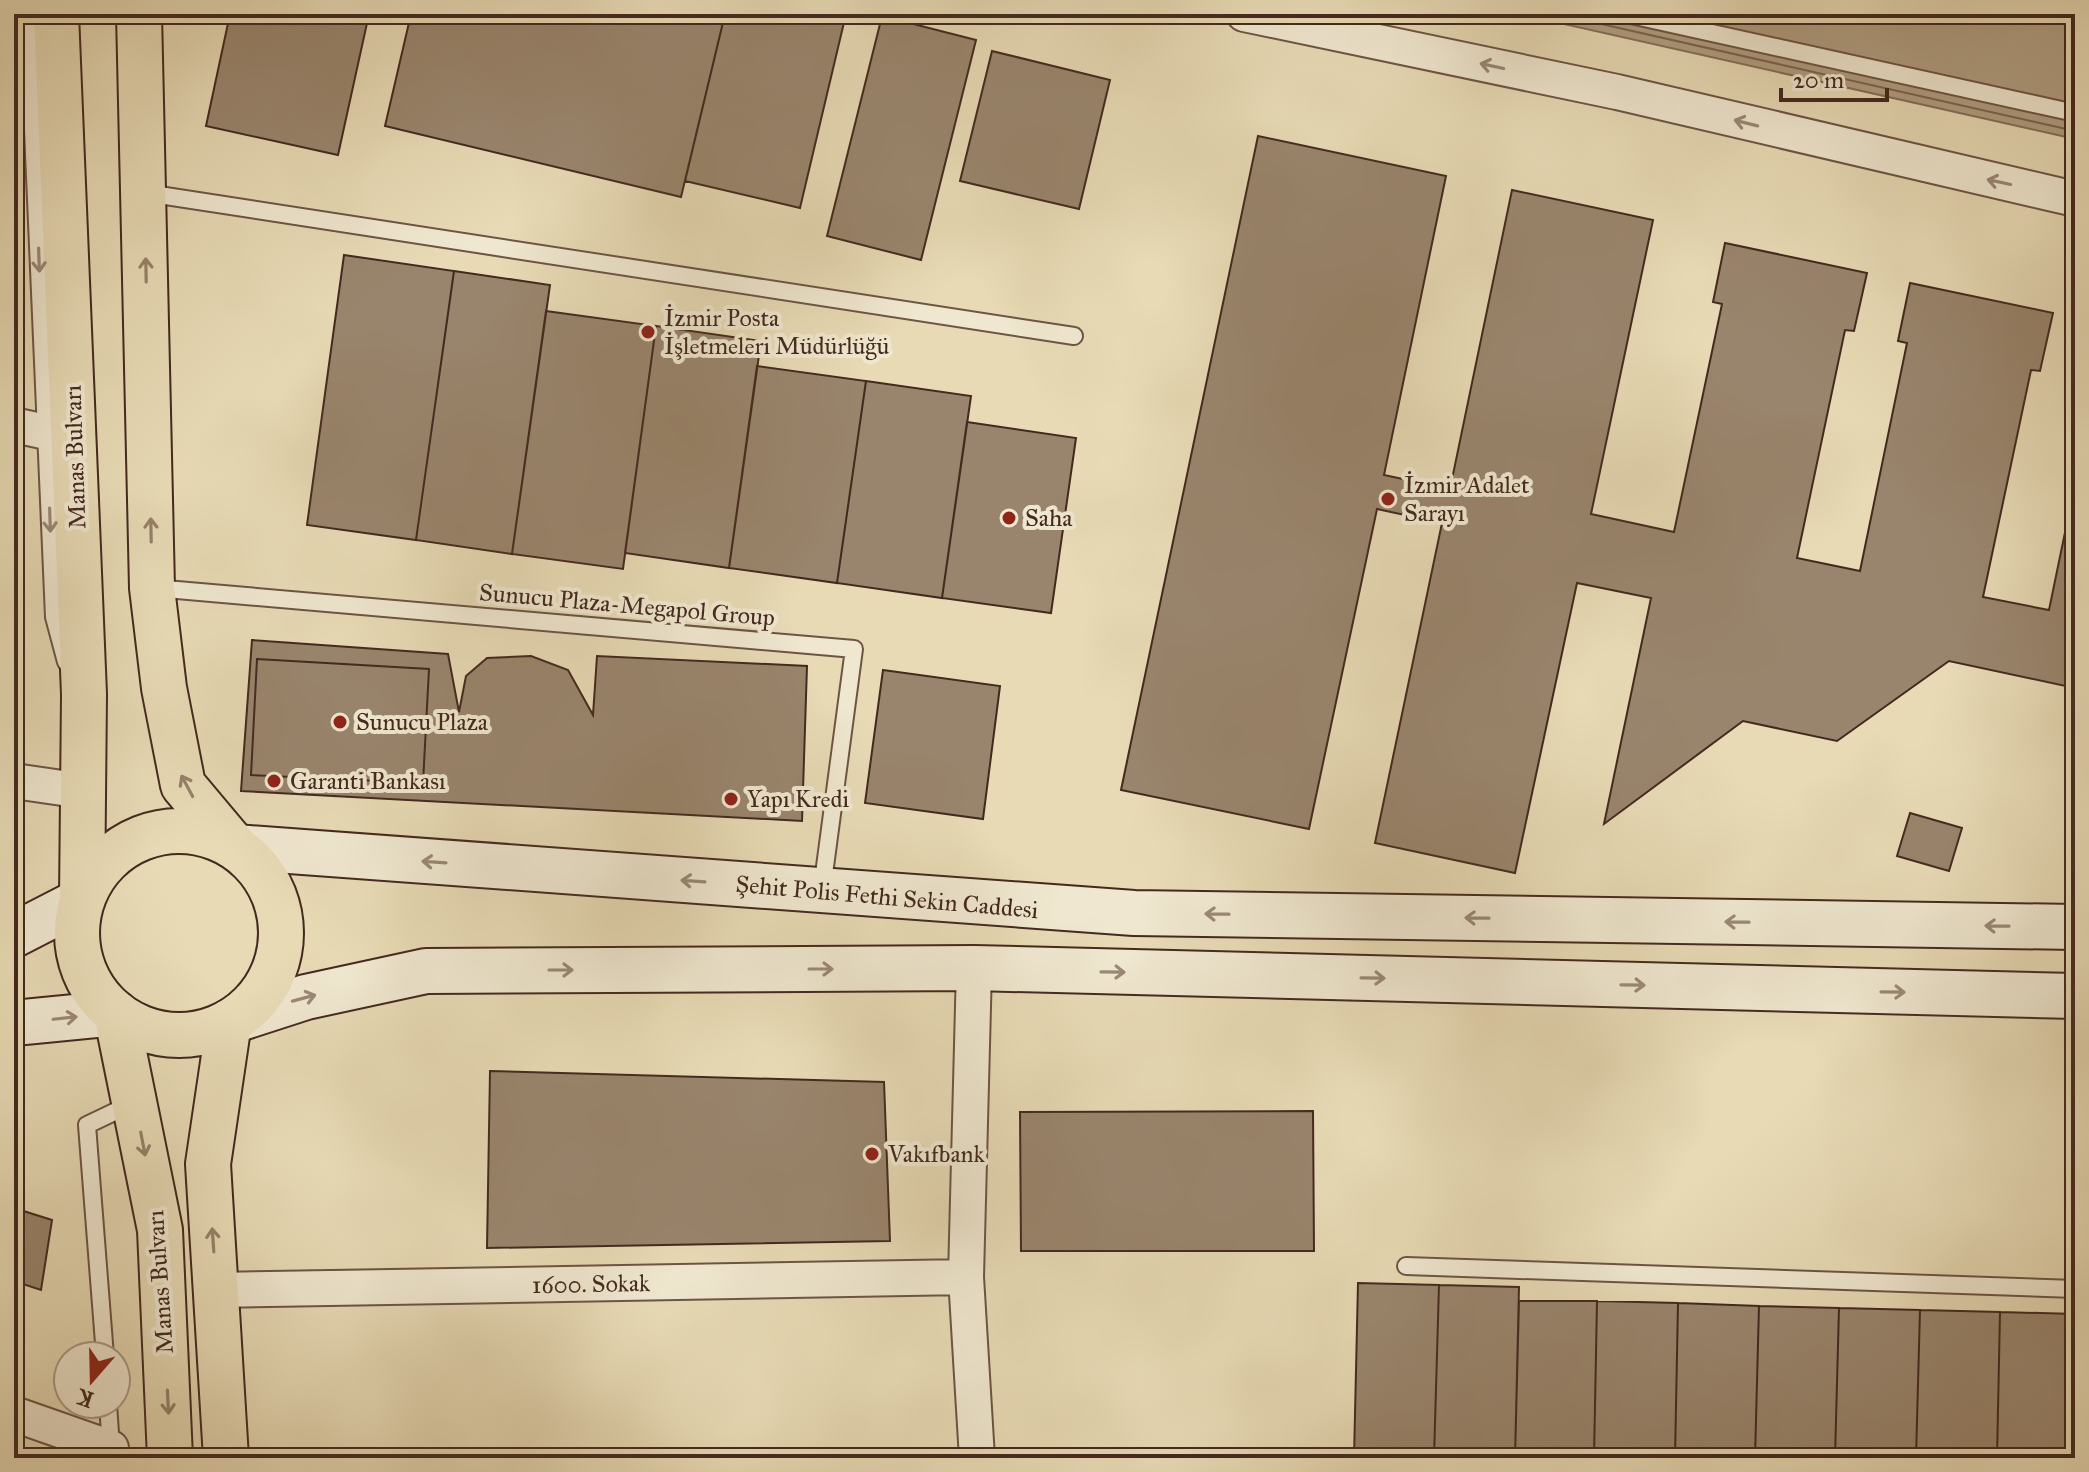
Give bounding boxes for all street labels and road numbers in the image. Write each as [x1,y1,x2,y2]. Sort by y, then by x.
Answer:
street label: Manas Bulvarı [57,384,93,529]
street label: Sunucu Plaza-Megapol Group [478,577,776,633]
street label: Şehit Polis Fethi Sekin Caddesi [734,869,1040,925]
street label: Manas Bulvarı [140,1209,180,1355]
street label: 1600. Sokak [532,1268,651,1300]

